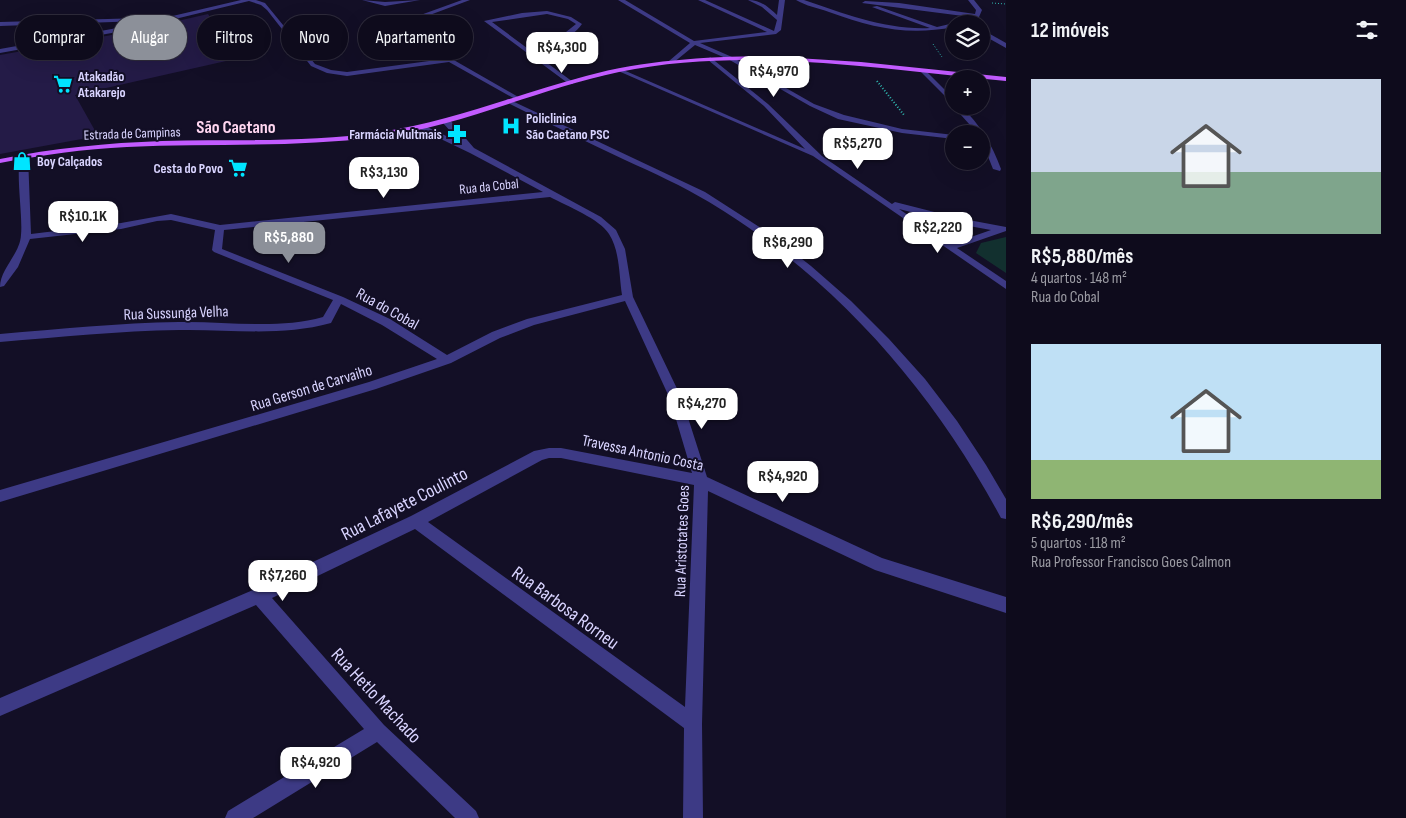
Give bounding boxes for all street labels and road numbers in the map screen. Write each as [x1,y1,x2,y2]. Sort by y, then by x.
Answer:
street label: Estrada de Campinas [83,123,181,144]
street label: Rua da Cobal [458,175,520,198]
street label: Rua do Cobal [353,284,422,334]
street label: Rua Sussunga Velha [123,302,229,325]
street label: Rua Gerson de Carvaiho [248,361,374,416]
street label: Travessa Antonio Costa [580,431,705,476]
street label: Rua Lafayete Coulinto [338,463,472,546]
street label: Rua Aristotates Goes [671,485,694,597]
street label: Rua Barbosa Rorneu [507,562,623,655]
street label: Rua Hetlo Machado [326,644,426,748]

